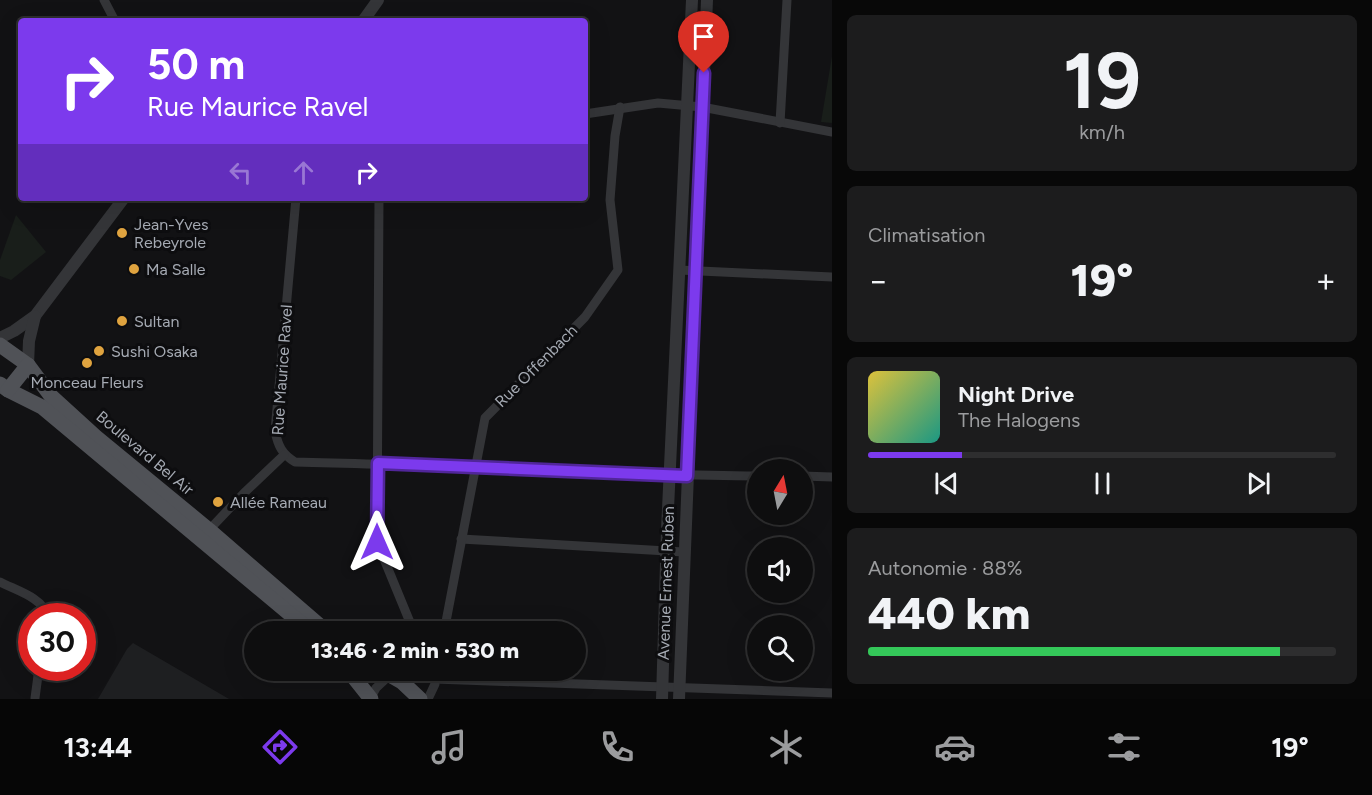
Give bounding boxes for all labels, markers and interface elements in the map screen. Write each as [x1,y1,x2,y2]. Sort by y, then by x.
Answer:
pin [678,11,729,73]
icon: arrive [687,20,720,53]
text: 19 [1063,34,1141,128]
text: 50 m [147,39,245,90]
icon: right [48,42,126,120]
text: Rue Maurice Ravel [147,90,368,123]
text: km/h [1079,120,1125,144]
icon: left [224,156,257,189]
icon: ahead [287,156,320,189]
icon: right [350,156,383,189]
place label: Jean-Yves Rebeyrole [134,215,209,252]
text: Climatisation [868,223,985,247]
marker: Jean-Yves Rebeyrole [115,226,129,240]
text: 19° [1071,253,1133,307]
place label: Ma Salle [146,260,206,279]
text: − [868,261,889,300]
text: + [1315,261,1336,300]
marker: Ma Salle [127,262,141,276]
street label: Rue Maurice Ravel [268,304,296,436]
place label: Sultan [134,312,179,331]
marker: Sultan [115,314,129,328]
street label: Rue Offenbach [491,321,581,411]
place label: Sushi Osaka [111,342,198,361]
marker: Sushi Osaka [92,344,106,358]
marker: Monceau Fleurs [80,356,94,370]
place label: Monceau Fleurs [31,373,143,392]
text: Night Drive [958,381,1074,408]
street label: Boulevard Bel Air [93,407,198,500]
text: The Halogens [958,408,1080,432]
north arrow [747,459,813,525]
map controls [747,459,813,681]
icon: previous [930,467,963,500]
icon: pause [1086,467,1119,500]
icon: next [1242,467,1275,500]
place label: Allée Rameau [230,493,327,512]
marker: Allée Rameau [211,495,225,509]
street label: Avenue Ernest Ruben [654,506,678,660]
position arrow [345,510,409,574]
button: sound [747,537,813,603]
text: Autonomie · 88% [868,556,1022,580]
text: 440 km [868,586,1030,640]
speed limit sign: 30 [18,603,96,681]
button: search [747,615,813,681]
text: 13:46 · 2 min · 530 m [311,637,519,664]
icon: directions [259,726,301,768]
icon: music [428,726,470,768]
icon: phone [596,726,638,768]
icon: climate [765,726,807,768]
icon: car [934,726,976,768]
icon: filters [1103,726,1145,768]
text: 13:44 [63,731,132,764]
text: 19° [1271,731,1309,764]

